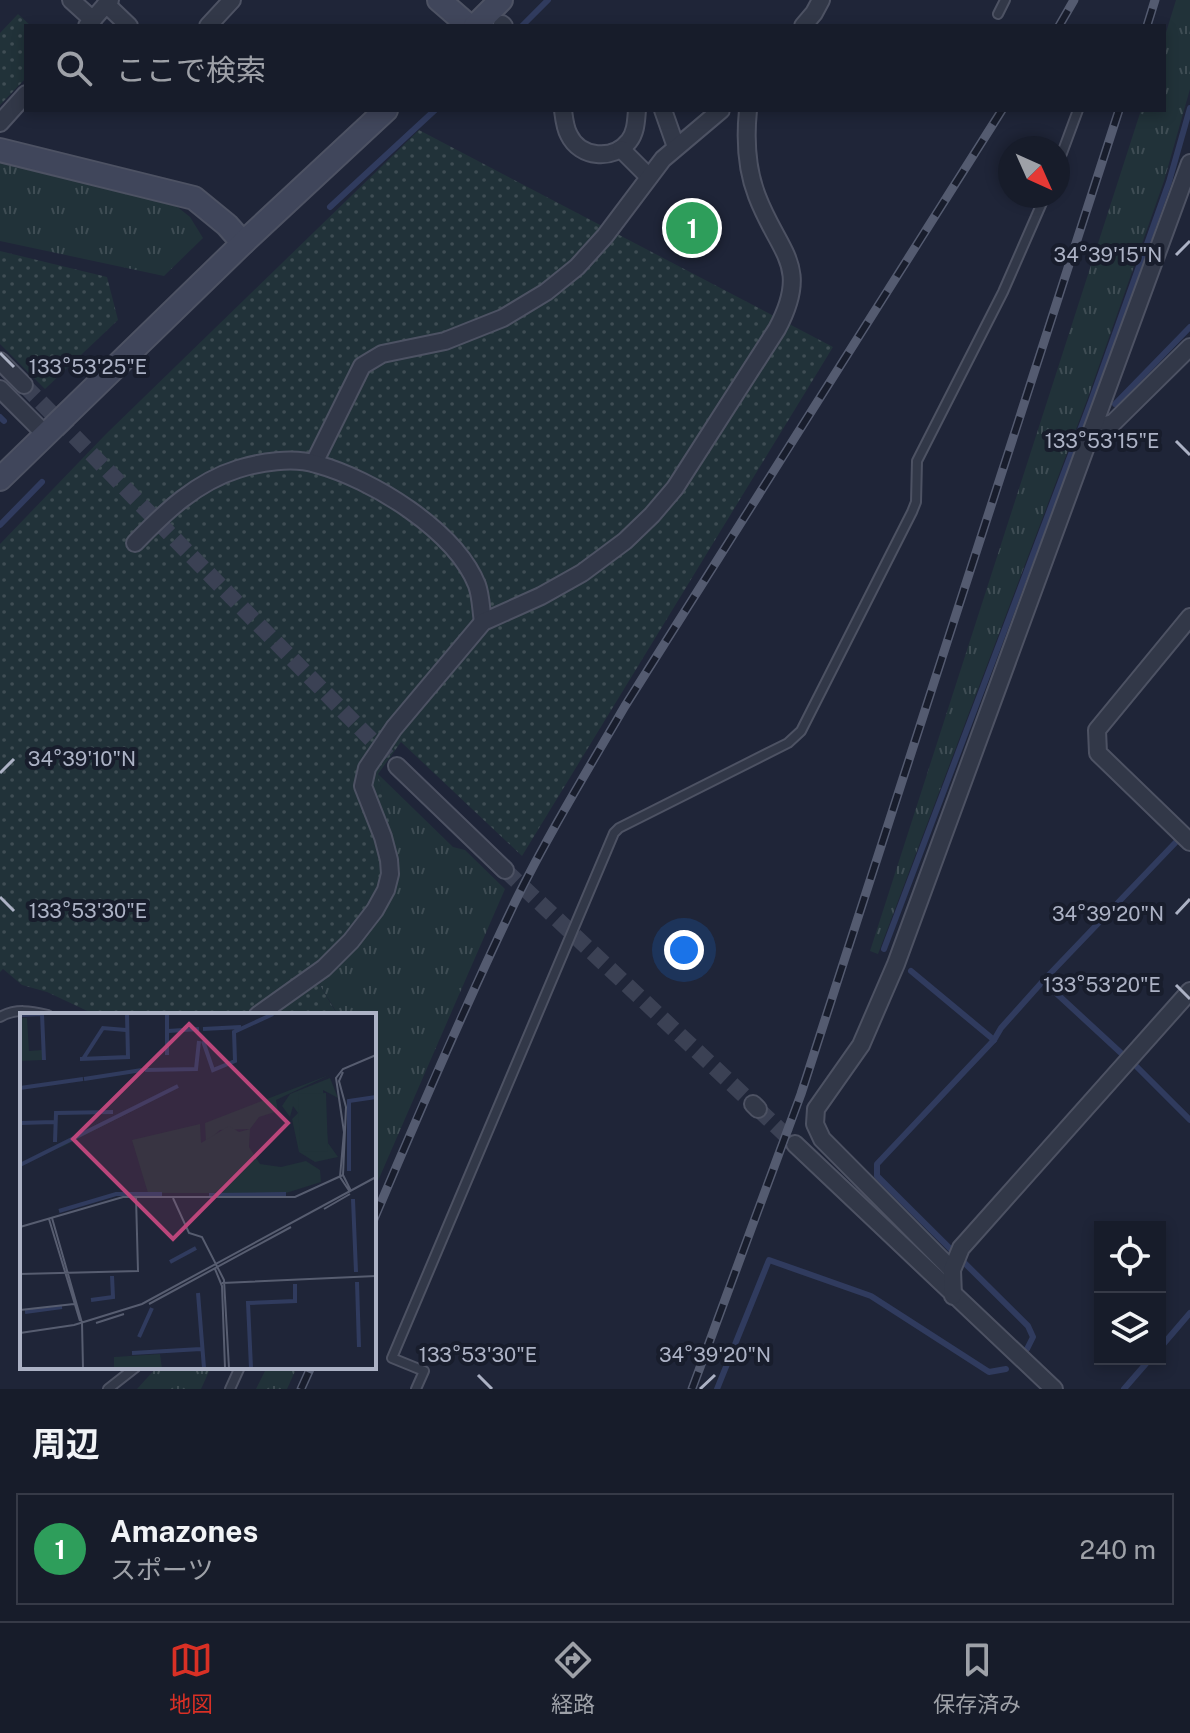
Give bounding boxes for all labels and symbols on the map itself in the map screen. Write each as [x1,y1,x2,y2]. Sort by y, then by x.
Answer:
north arrow [998,136,1070,208]
pin: 1 [666,198,718,258]
text: 34°39'15"N [1054,243,1162,267]
text: 133°53'25"E [29,355,147,379]
text: 133°53'15"E [1045,429,1159,453]
text: 34°39'10"N [28,747,136,771]
text: 133°53'30"E [29,899,147,923]
text: 34°39'20"N [1052,902,1164,926]
your location [664,930,704,970]
text: 133°53'20"E [1043,973,1161,997]
inset map [20,1013,376,1369]
text: 133°53'30"E [419,1343,537,1367]
text: 34°39'20"N [659,1343,771,1367]

